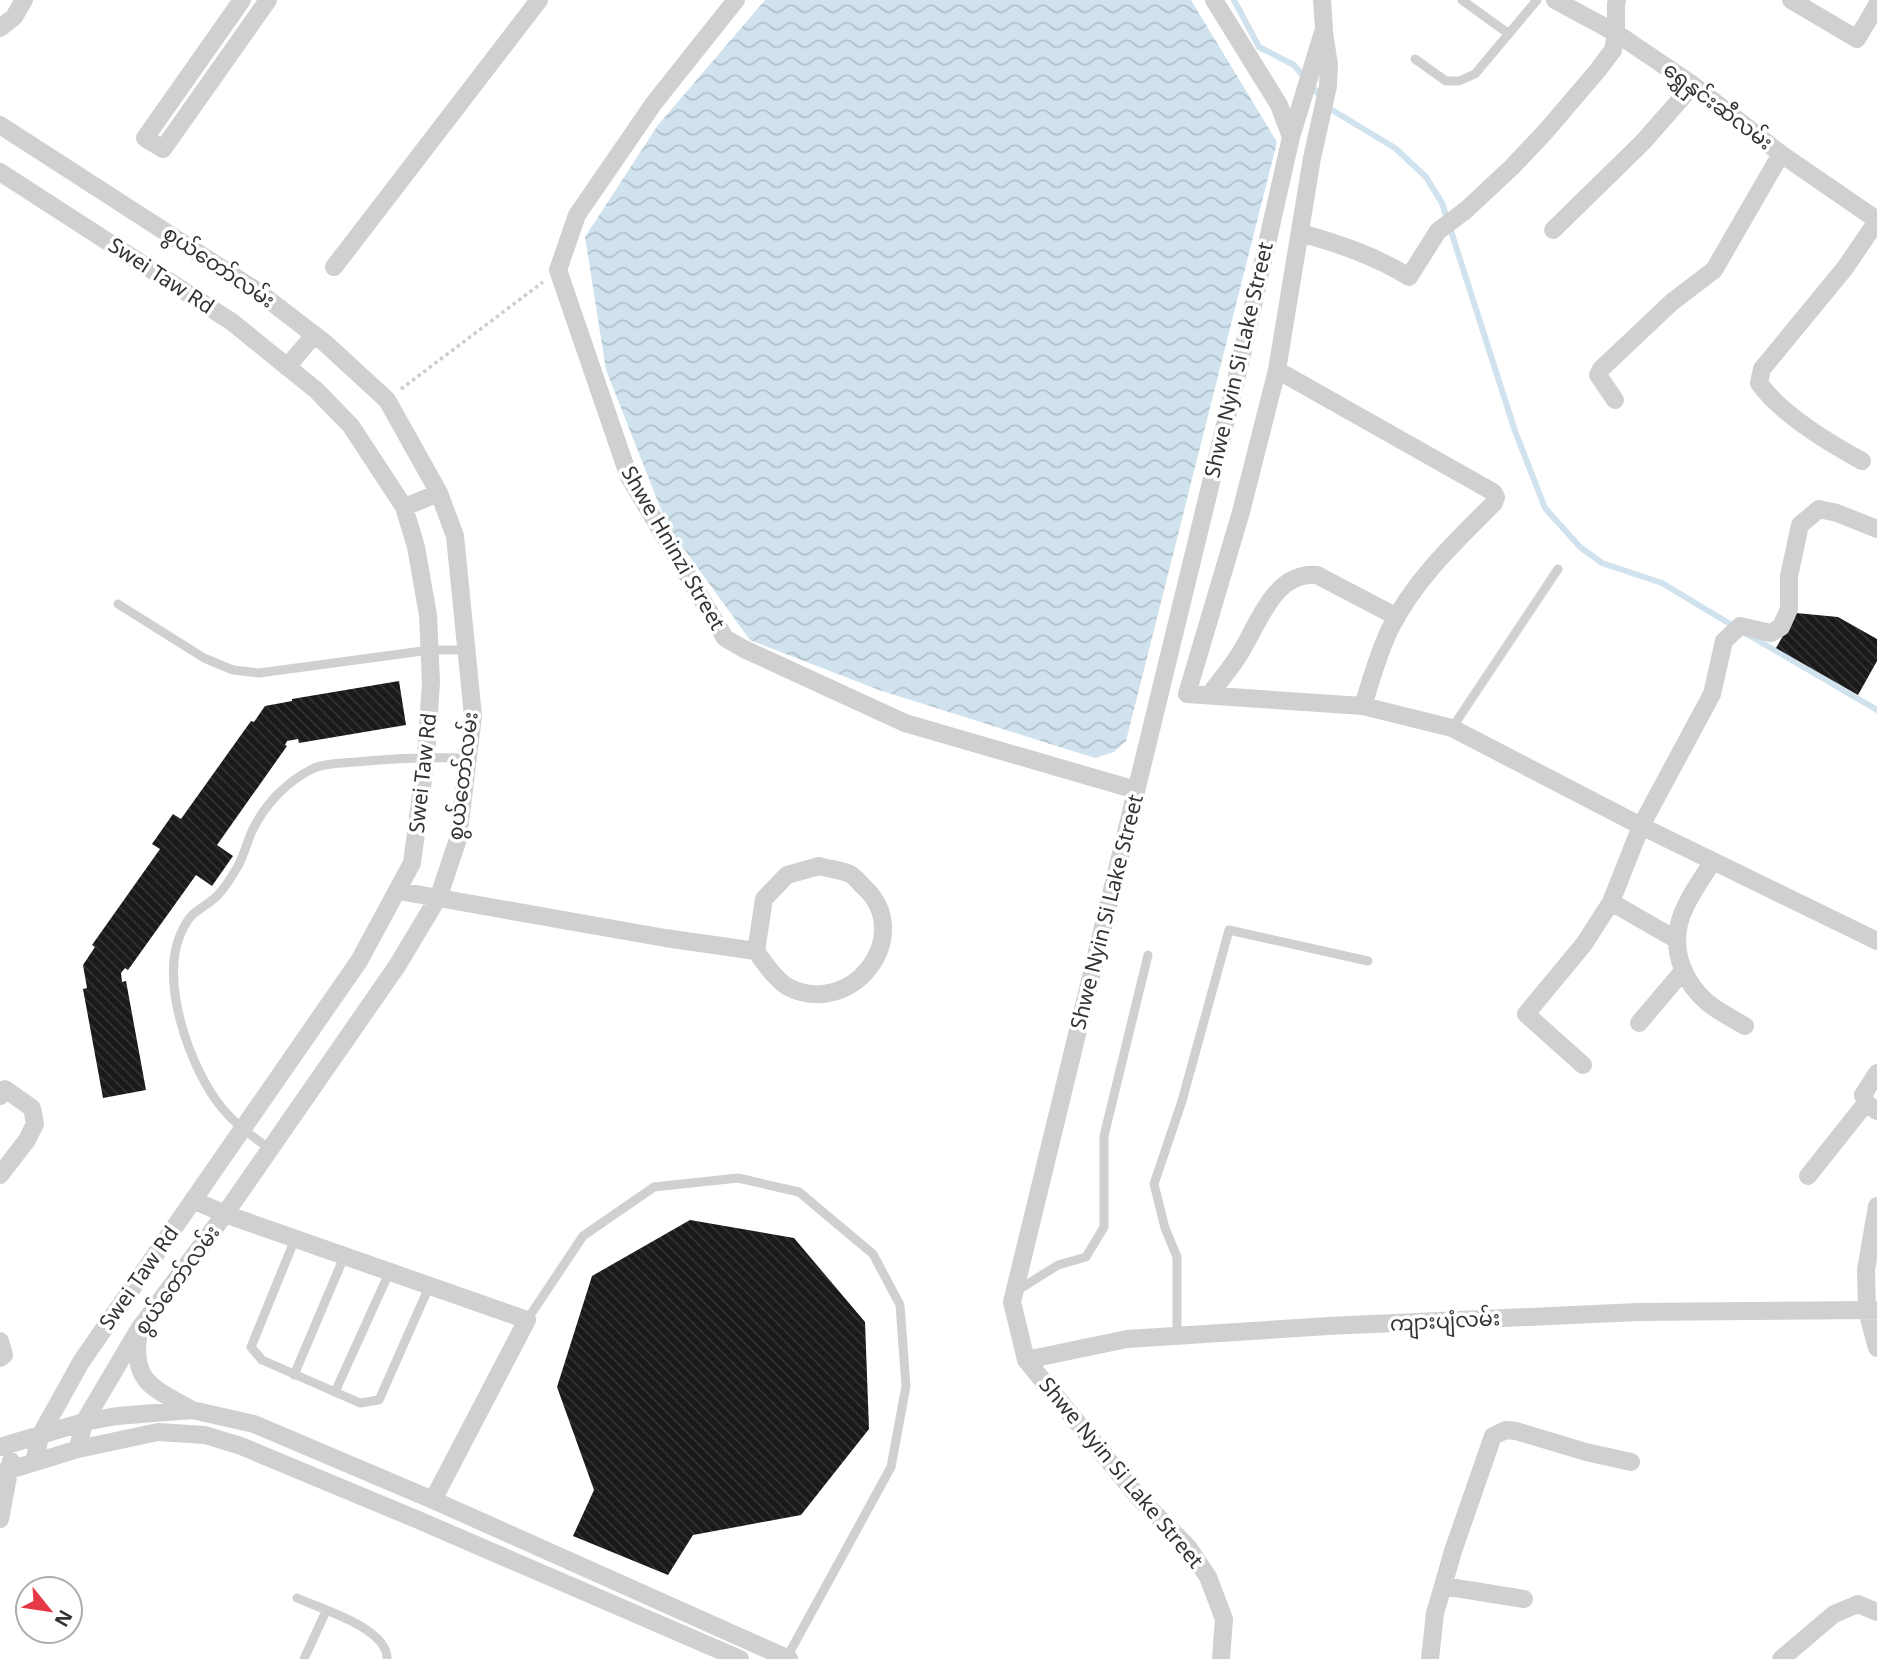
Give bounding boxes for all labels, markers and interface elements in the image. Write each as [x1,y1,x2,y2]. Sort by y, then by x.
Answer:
street label: ရွှေနှင်းဆီလမ်း [1656,54,1780,159]
street label: စွယ်တော်လမ်း [157,218,281,316]
street label: Swei Taw Rd [103,231,220,320]
street label: Shwe Nyin Si Lake Street [1197,239,1279,480]
street label: Shwe Hninzi Street [616,461,732,635]
street label: စွယ်တော်လမ်း [439,710,487,842]
street label: Swei Taw Rd [402,712,442,834]
street label: Shwe Nyin Si Lake Street [1063,791,1149,1032]
street label: စွယ်တော်လမ်း [126,1218,228,1342]
street label: Swei Taw Rd [92,1220,184,1335]
street label: ကျားပျံလမ်း [1389,1302,1501,1342]
street label: Shwe Nyin Si Lake Street [1034,1371,1210,1574]
north arrow [14,1575,84,1645]
text: N [49,1605,79,1632]

